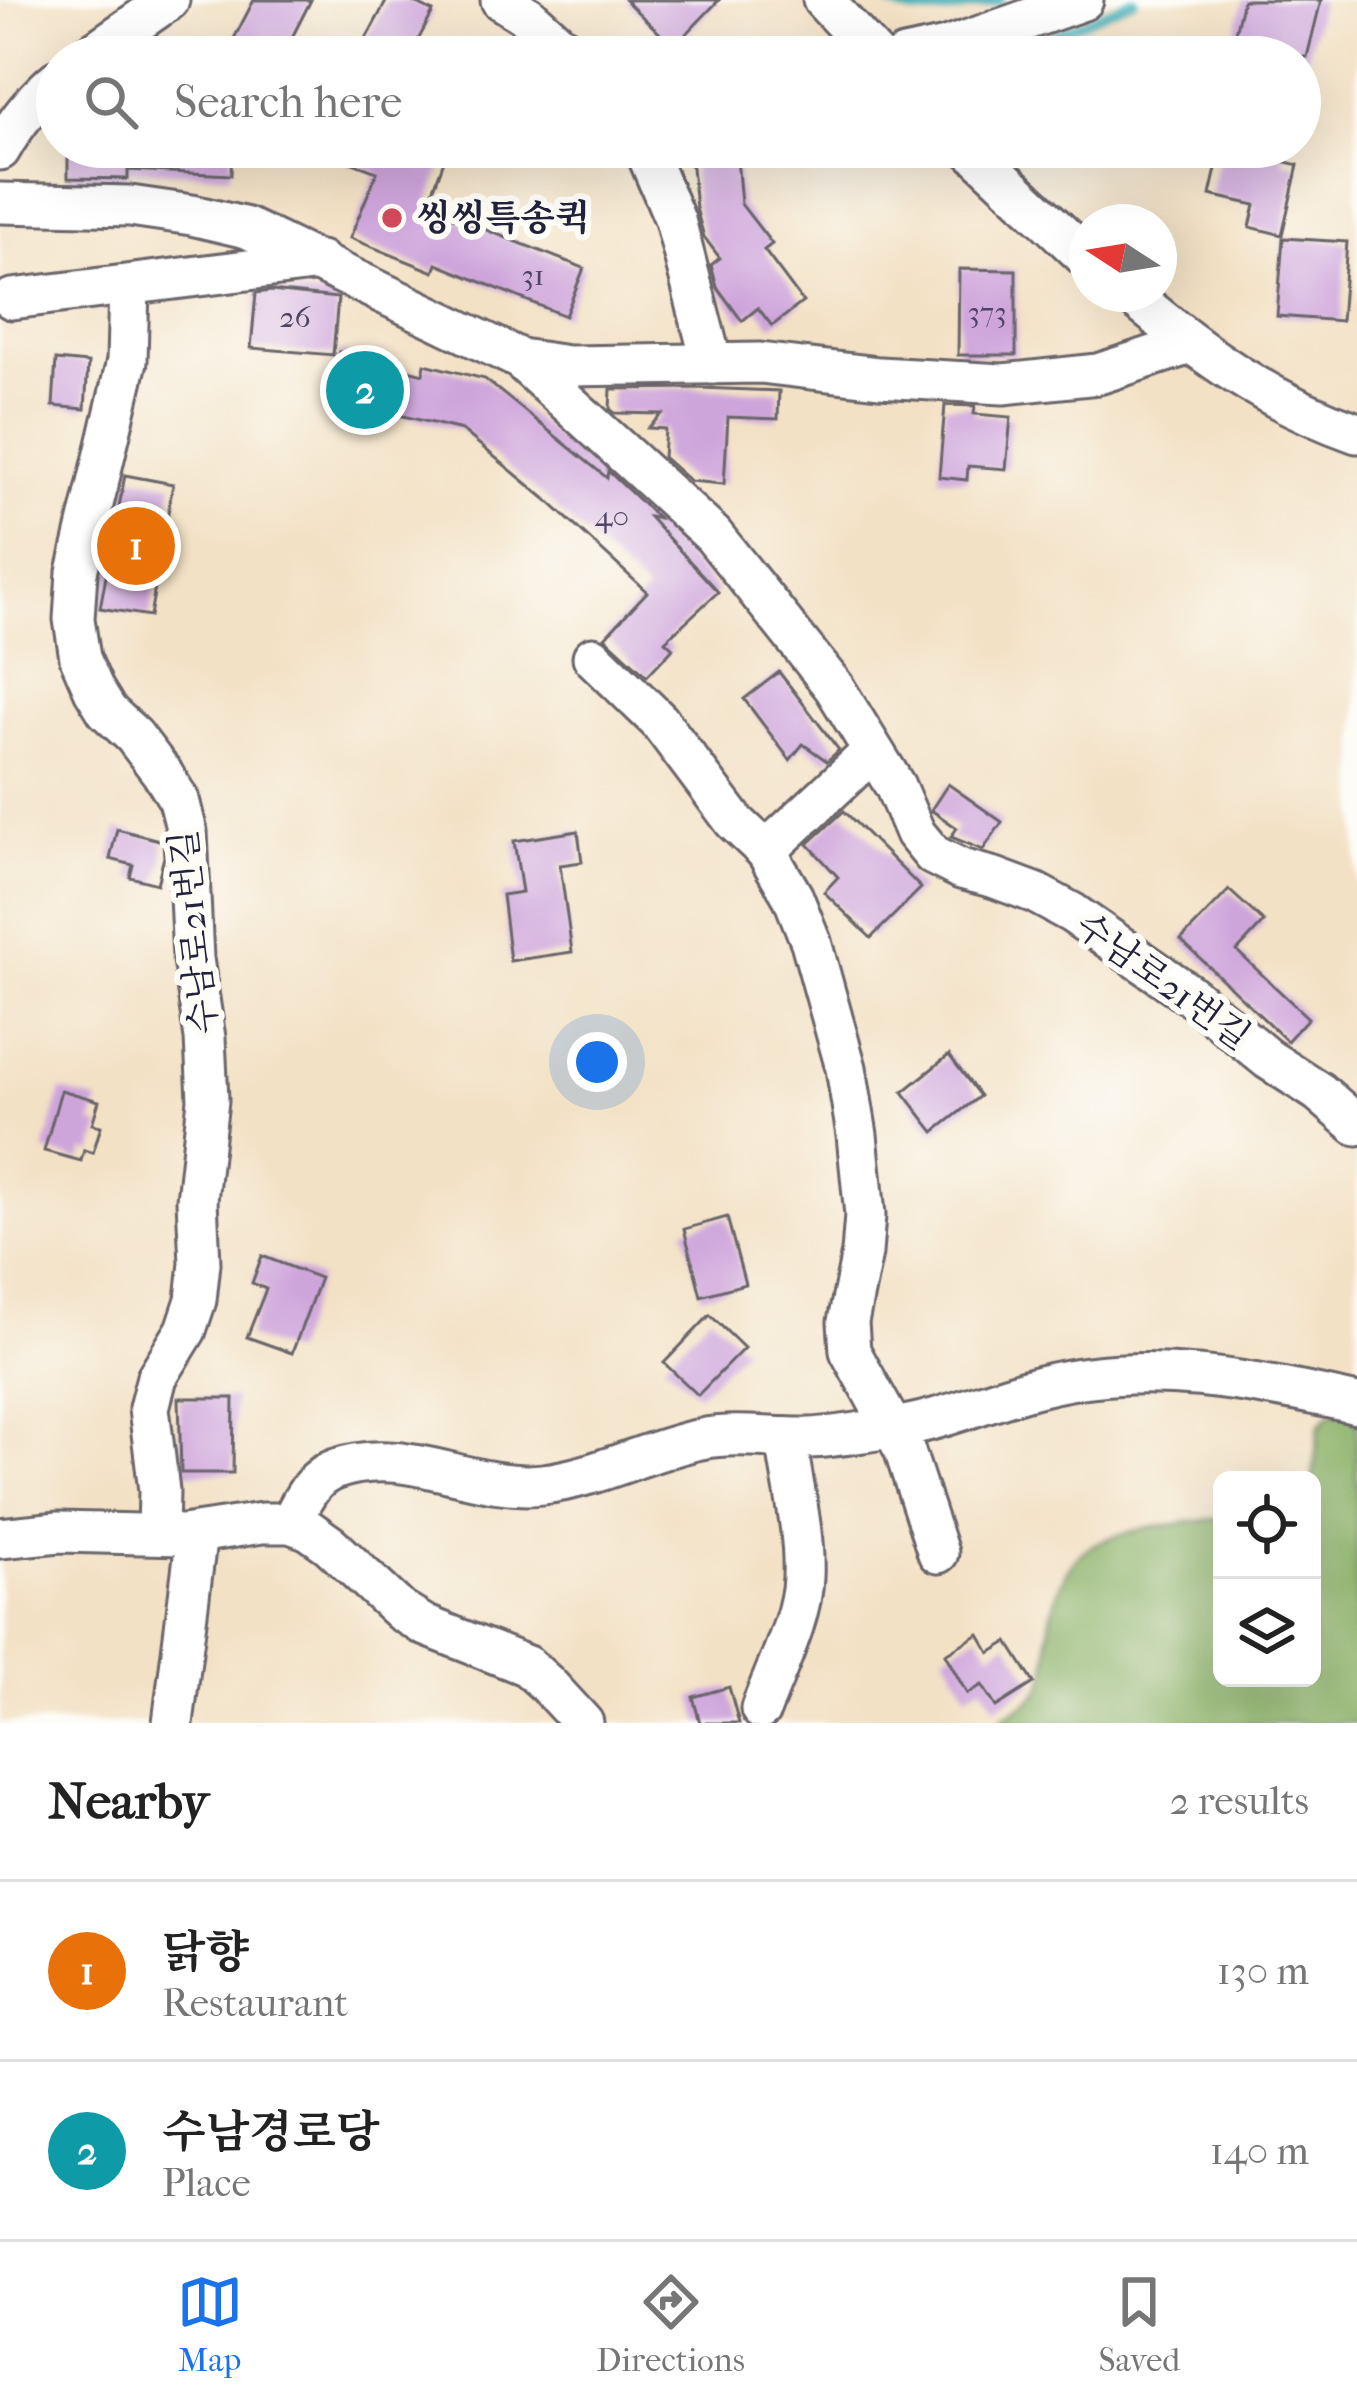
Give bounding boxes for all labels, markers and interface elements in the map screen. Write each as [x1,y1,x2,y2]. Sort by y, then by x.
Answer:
search box [36,36,1321,168]
icon: search [78,69,144,135]
text: Search here [174,76,402,129]
place label: 씽씽특송퀵 [416,197,590,239]
north arrow [1069,204,1177,312]
marker: 씽씽특송퀵 [379,205,405,231]
house number: 31 [521,258,545,293]
house number: 373 [967,295,1007,330]
house number: 26 [279,300,312,335]
pin: 2 [326,345,404,435]
house number: 40 [595,499,629,534]
pin: 1 [97,501,175,591]
street label: 수남로21번길 [162,828,226,1036]
street label: 수남로21번길 [1068,904,1258,1058]
your location [567,1032,627,1092]
map controls [1213,1471,1321,1687]
button: locate [1213,1471,1321,1579]
button: layers [1213,1579,1321,1687]
text: Nearby [48,1771,209,1831]
text: 2 results [1170,1778,1309,1824]
text: 닭향 [162,1926,249,1979]
text: 1 [80,1948,94,1994]
text: 130 m [1217,1948,1309,1994]
text: Restaurant [162,1980,348,2026]
text: 수남경로당 [162,2106,379,2159]
text: 2 [77,2128,97,2174]
text: 140 m [1210,2128,1309,2174]
text: Place [162,2160,251,2206]
tab: Map [177,2269,243,2380]
tab: Directions [596,2269,745,2380]
tab: Saved [1098,2269,1180,2380]

